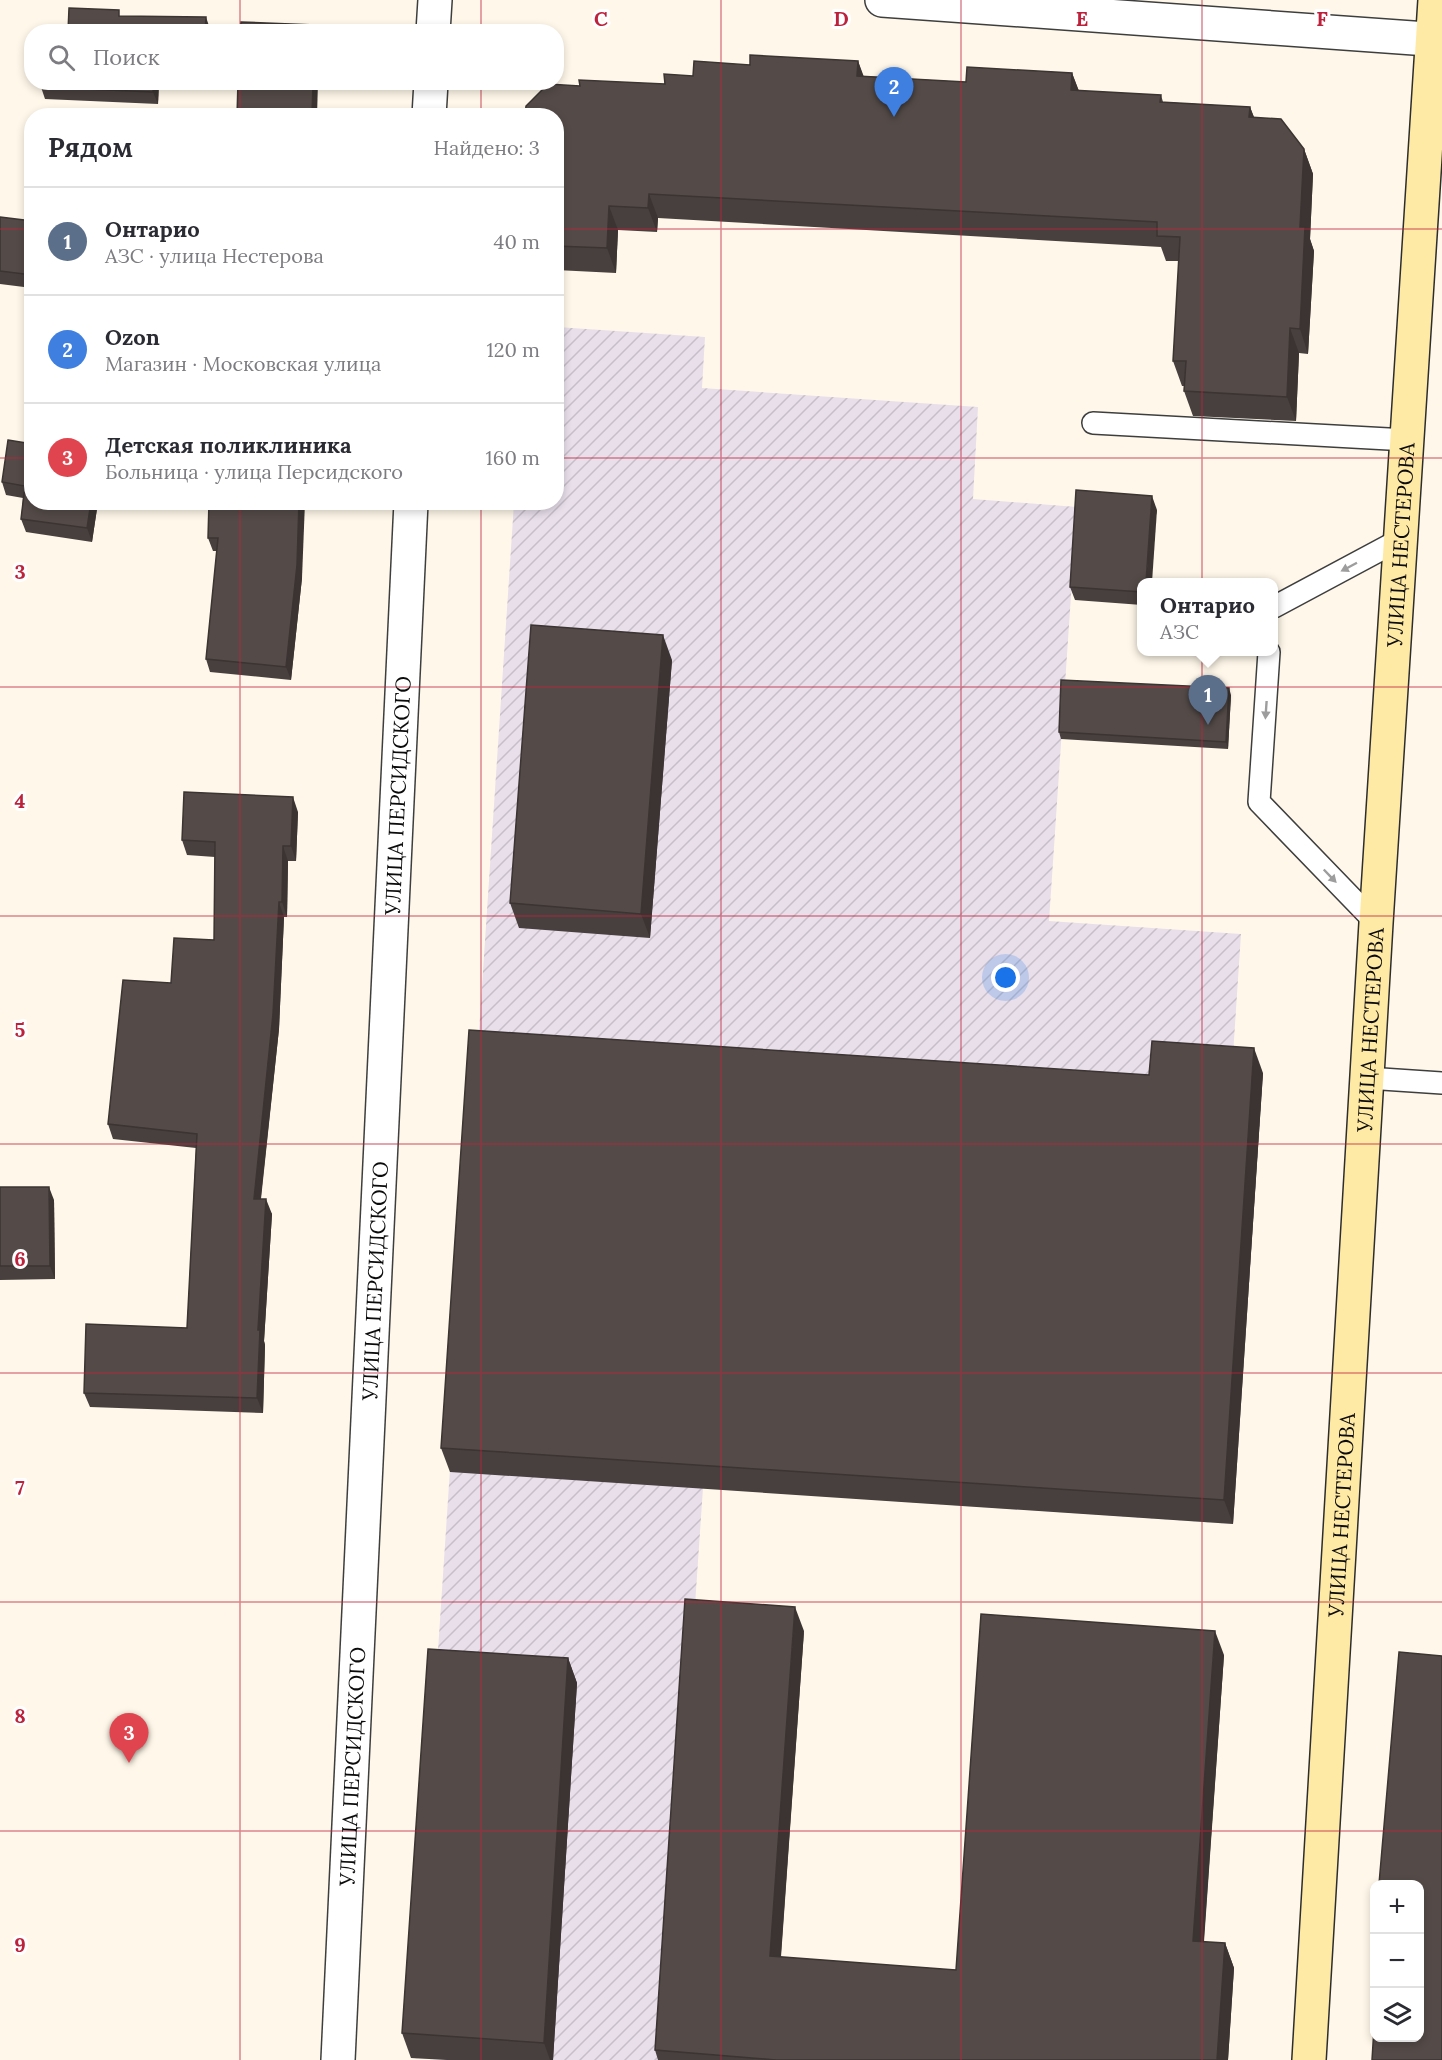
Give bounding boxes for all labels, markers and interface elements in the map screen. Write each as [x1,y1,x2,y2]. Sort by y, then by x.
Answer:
text: C [594,6,608,31]
text: D [833,6,849,31]
text: E [1076,6,1088,31]
text: F [1316,6,1328,31]
search box [24,24,564,90]
icon: search [45,41,78,74]
text: Поиск [93,43,159,71]
pin: 2 [874,68,914,117]
text: Рядом [48,131,133,164]
text: Найдено: 3 [434,135,540,160]
text: Онтарио [105,215,200,243]
text: 1 [63,229,72,254]
text: 40 m [494,229,540,254]
text: АЗС · улица Нестерова [105,243,324,268]
text: Ozon [105,323,160,351]
text: 2 [62,337,73,362]
text: 120 m [486,337,540,362]
text: Магазин · Московская улица [105,351,381,376]
text: Детская поликлиника [105,431,352,459]
street label: УЛИЦА НЕСТЕРОВА [1380,441,1420,649]
text: 3 [62,445,73,470]
text: 160 m [486,445,540,470]
text: Больница · улица Персидского [105,459,403,484]
text: 3 [14,559,26,584]
one-way arrow [1341,562,1358,572]
popup [1137,578,1278,656]
text: Онтарио [1160,591,1255,619]
text: АЗС [1160,619,1199,644]
street label: УЛИЦА ПЕРСИДСКОГО [378,675,416,917]
pin: 1 [1188,676,1228,725]
one-way arrow [1261,700,1270,719]
text: 4 [15,788,26,813]
one-way arrow [1323,869,1337,883]
street label: УЛИЦА НЕСТЕРОВА [1350,926,1389,1134]
your location [991,963,1020,992]
text: 5 [15,1017,26,1042]
street label: УЛИЦА ПЕРСИДСКОГО [355,1161,394,1402]
text: 6 [14,1246,26,1271]
street label: УЛИЦА НЕСТЕРОВА [1322,1411,1361,1619]
text: 7 [15,1475,25,1500]
street label: УЛИЦА ПЕРСИДСКОГО [333,1646,371,1888]
text: 8 [14,1703,26,1728]
pin: 3 [110,1714,148,1763]
map controls [1370,1880,1424,2042]
button: + [1370,1880,1424,1934]
text: 9 [14,1932,26,1957]
button: − [1370,1934,1424,1988]
button: layers [1370,1988,1424,2042]

